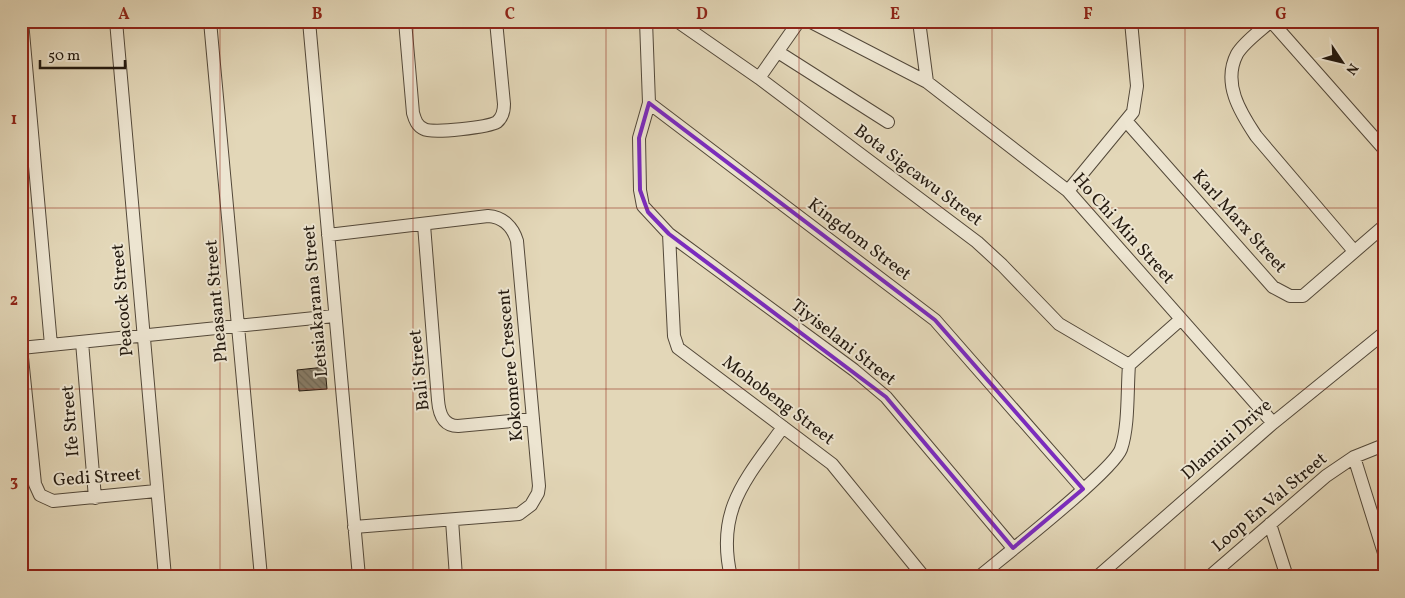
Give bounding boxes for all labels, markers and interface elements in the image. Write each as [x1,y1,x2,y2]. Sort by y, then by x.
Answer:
text: A [118,4,130,26]
text: B [312,4,323,26]
text: C [505,4,515,26]
text: D [696,4,708,26]
text: E [890,4,900,26]
text: F [1083,4,1093,26]
text: G [1275,4,1287,26]
scale bar [40,38,125,70]
north arrow [1318,38,1368,88]
text: 50 m [48,46,80,67]
text: N [1341,59,1362,78]
text: 1 [11,109,17,131]
street label: Bota Sigcawu Street [848,119,988,233]
street label: Karl Marx Street [1186,165,1292,279]
street label: Ho Chi Min Street [1066,168,1180,290]
street label: Kingdom Street [802,193,916,287]
street label: Letsiakarana Street [297,224,335,378]
street label: Pheasant Street [199,239,235,363]
street label: Peacock Street [106,242,140,358]
street label: Kokomere Crescent [492,288,530,442]
text: 2 [10,290,18,312]
street label: Tiyiselani Street [785,294,901,392]
street label: Bali Street [403,328,437,412]
street label: Mohobeng Street [717,350,839,452]
street label: Ife Street [55,384,87,458]
street label: Dlamini Drive [1176,394,1278,486]
street label: Loop En Val Street [1207,447,1333,559]
street label: Gedi Street [52,462,142,494]
text: 3 [10,471,18,493]

